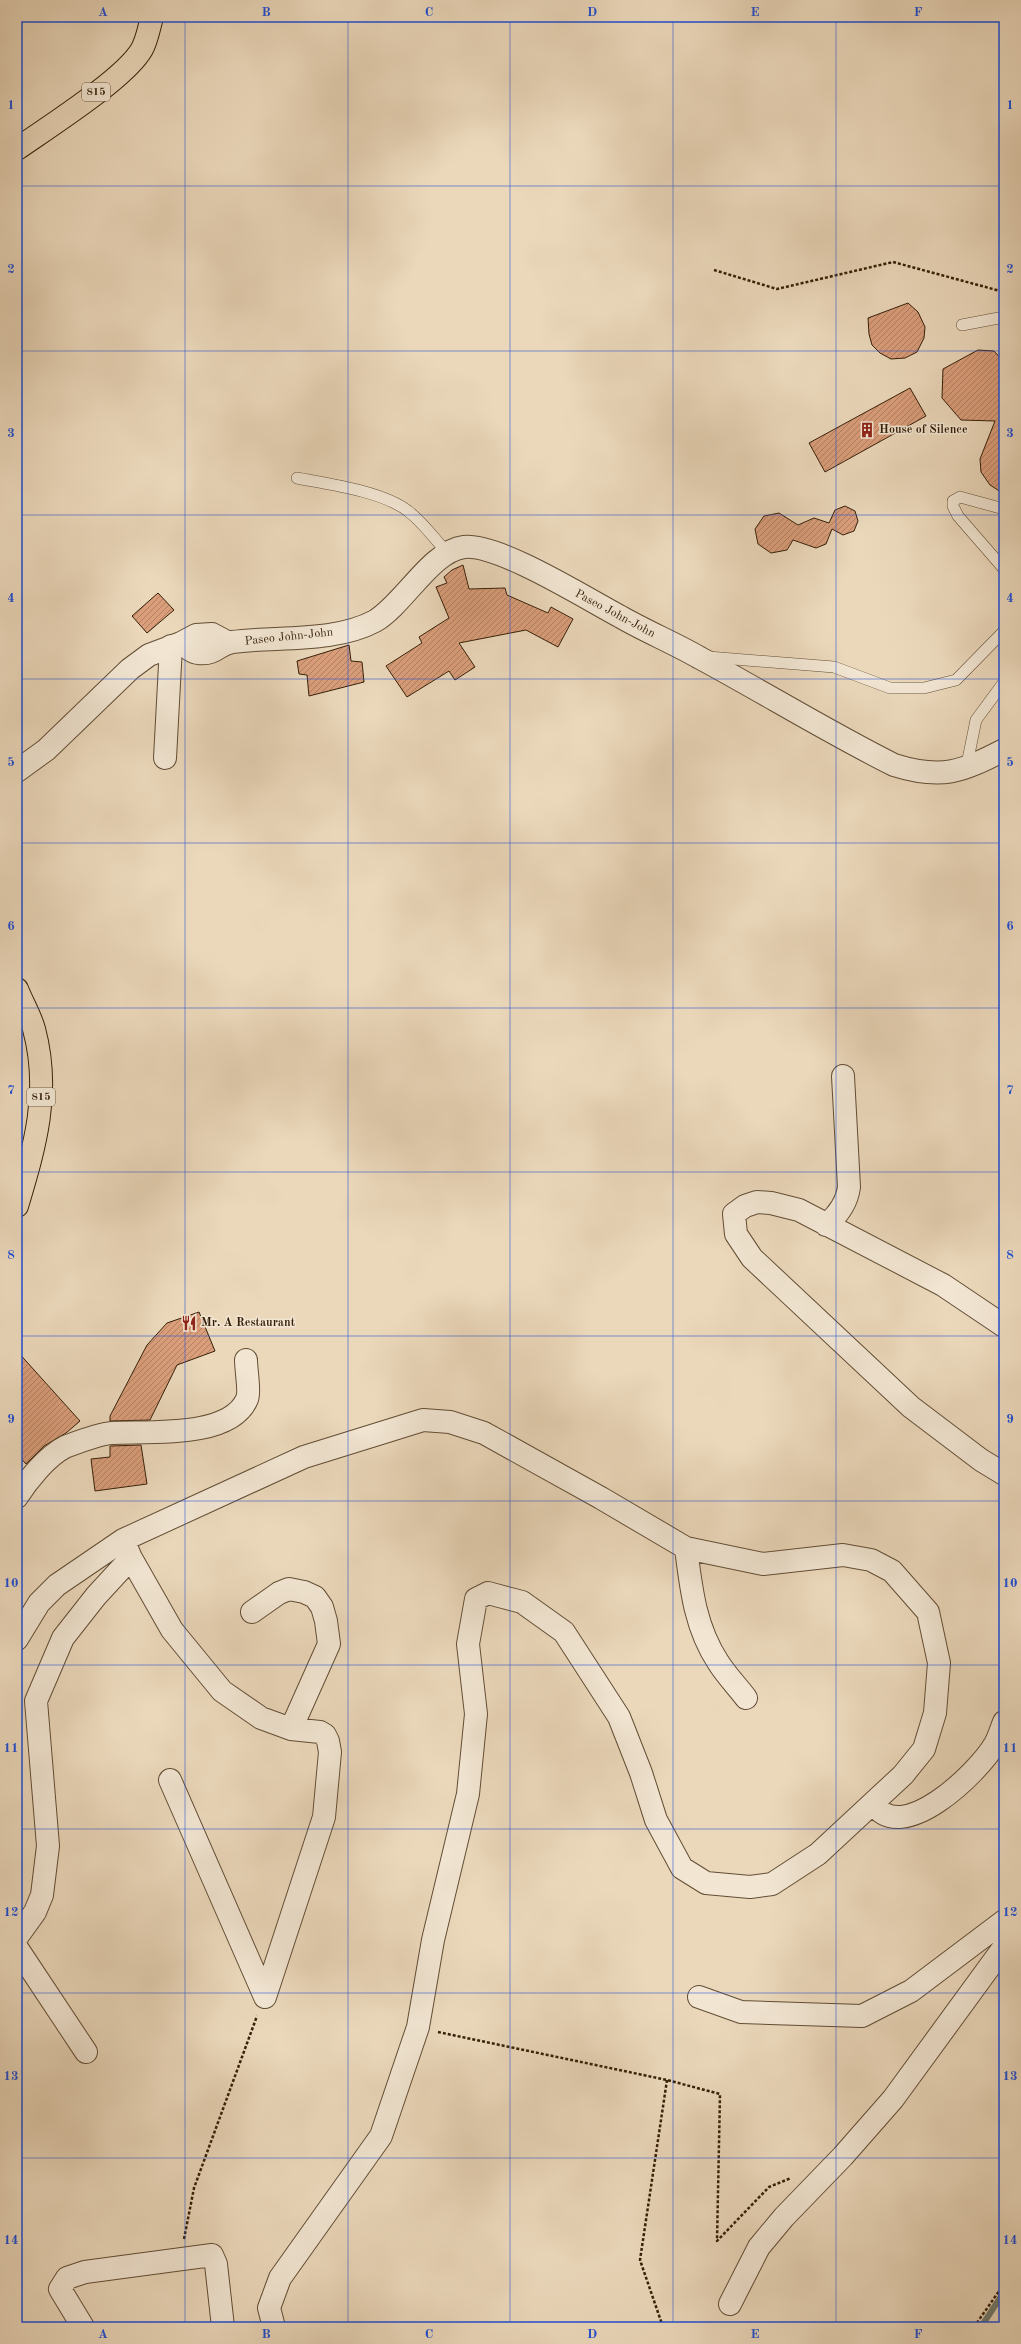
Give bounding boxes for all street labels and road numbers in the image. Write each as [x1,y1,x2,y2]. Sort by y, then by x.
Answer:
road number: 815 [82,83,110,101]
street label: Paseo John-John [573,588,658,640]
street label: Paseo John-John [244,626,334,648]
road number: 815 [27,1088,55,1106]

